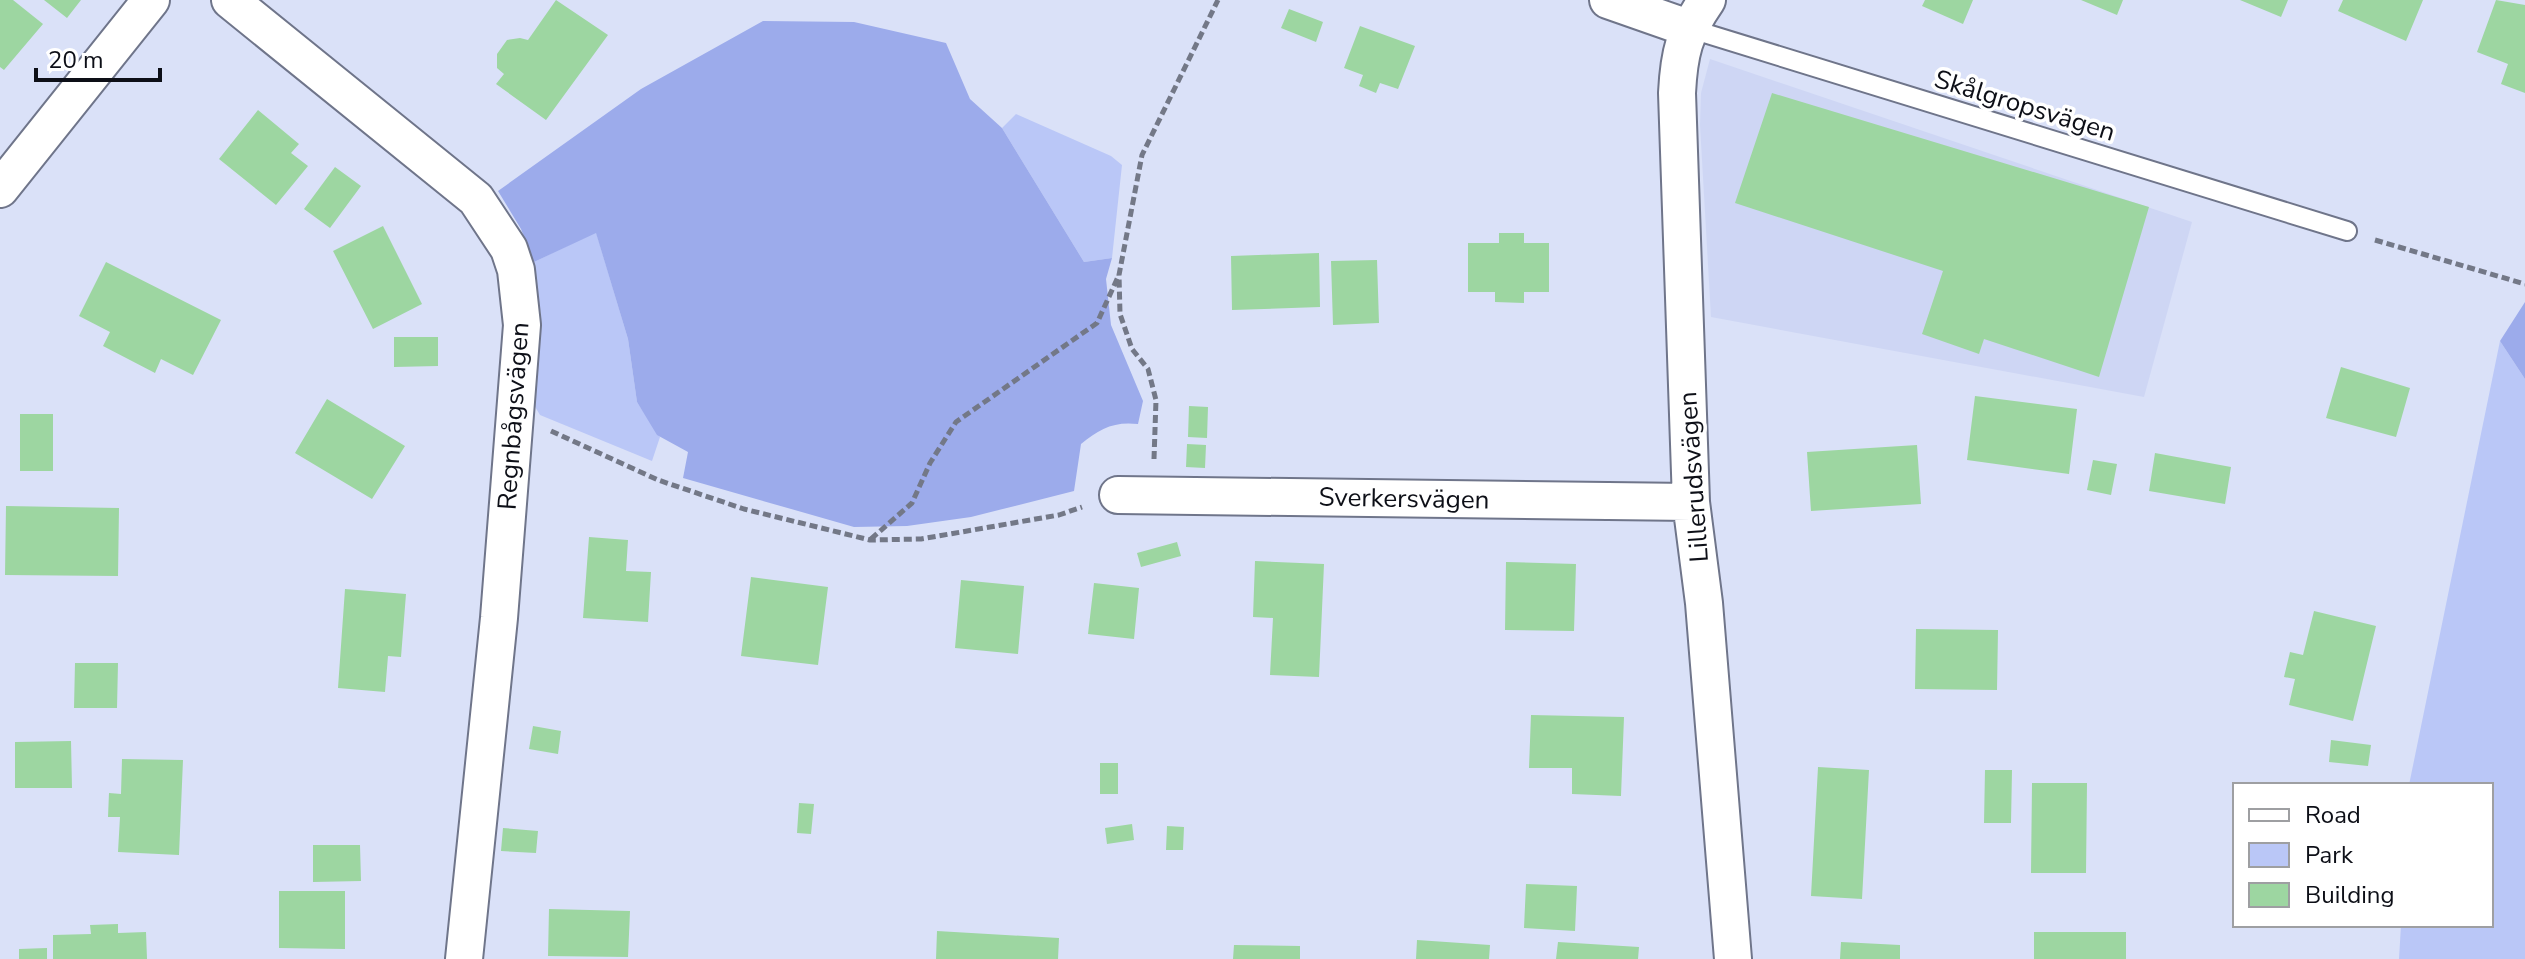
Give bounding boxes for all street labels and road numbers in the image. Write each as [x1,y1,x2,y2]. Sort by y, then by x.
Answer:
street label: Skålgropsvägen [1930,61,2119,150]
street label: Regnbågsvägen [489,321,538,511]
street label: Lillerudsvägen [1670,390,1717,564]
street label: Sverkersvägen [1318,480,1490,517]

